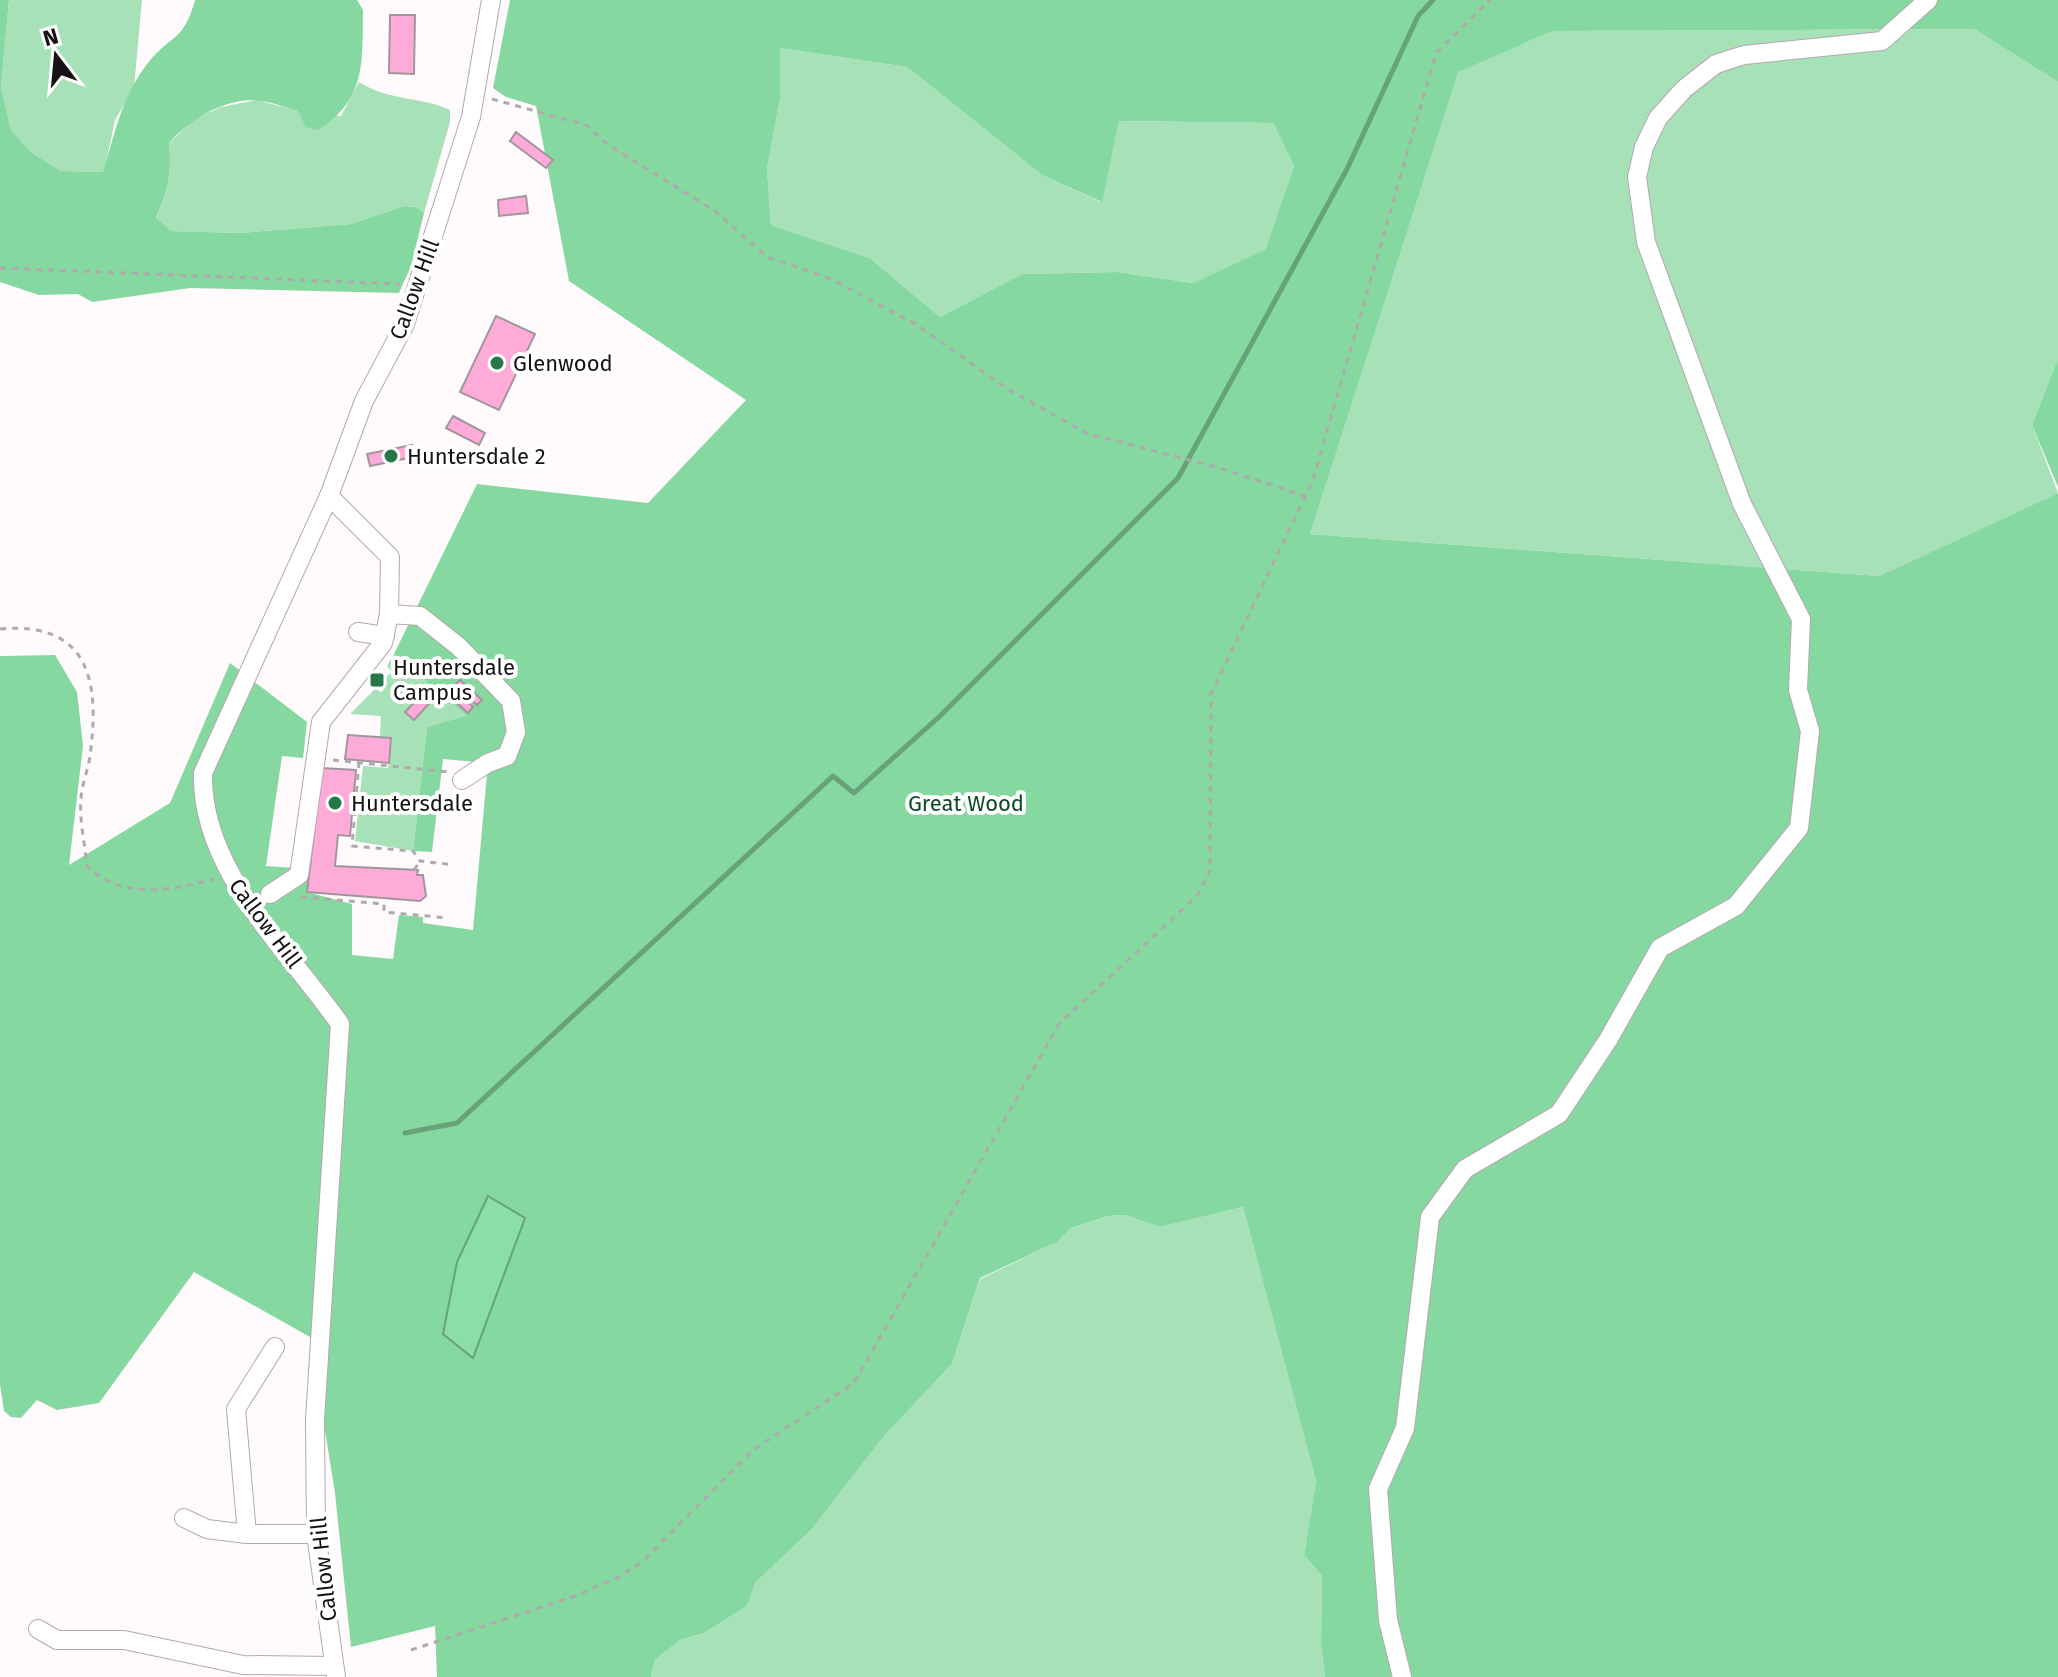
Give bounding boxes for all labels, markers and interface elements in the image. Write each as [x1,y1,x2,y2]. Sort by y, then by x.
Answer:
north arrow [16,16,96,96]
text: N [40,22,61,52]
street label: Callow Hill [384,235,445,343]
place label: Glenwood [513,350,613,377]
marker: Glenwood [488,354,506,372]
place label: Huntersdale 2 [407,443,546,470]
marker: Huntersdale 2 [382,447,400,465]
place label: Huntersdale Campus [393,654,515,706]
marker: Huntersdale Campus [368,671,386,689]
place label: Huntersdale [351,790,473,817]
park label: Great Wood [908,790,1024,817]
marker: Huntersdale [326,794,344,812]
street label: Callow Hill [223,873,308,973]
street label: Callow Hill [305,1515,342,1623]

